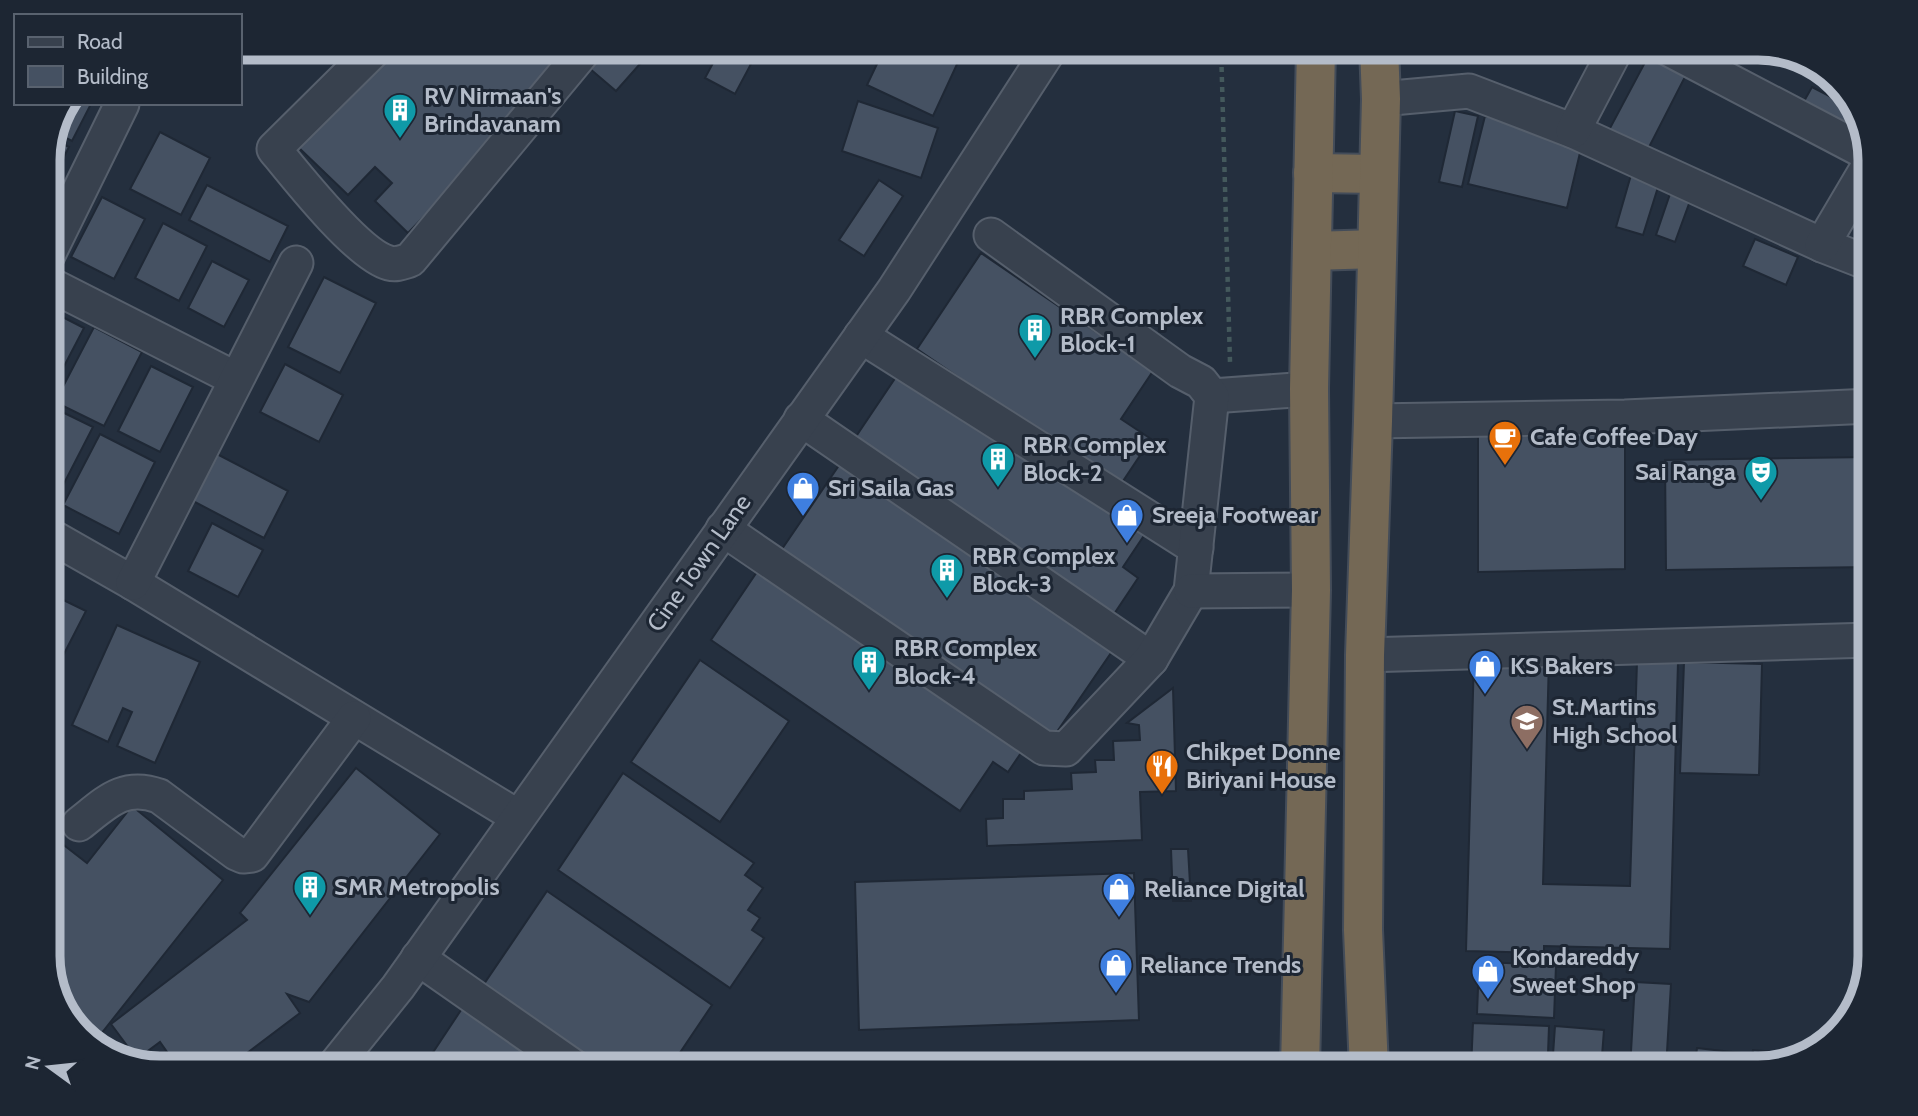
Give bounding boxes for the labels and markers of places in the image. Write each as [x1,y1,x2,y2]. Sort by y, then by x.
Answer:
place label: RV Nirmaan's Brindavanam [424,81,561,138]
building icon: RV Nirmaan's Brindavanam [381,91,419,140]
place label: RBR Complex Block-1 [1060,301,1204,358]
building icon: RBR Complex Block-1 [1016,311,1054,360]
cafe icon: Cafe Coffee Day [1486,418,1524,467]
place label: Cafe Coffee Day [1530,422,1698,451]
place label: RBR Complex Block-2 [1023,430,1167,487]
building icon: RBR Complex Block-2 [979,440,1017,489]
theatre icon: Sai Ranga [1742,453,1780,502]
place label: Sai Ranga [1635,457,1736,486]
shop icon: Sri Saila Gas [784,469,822,518]
place label: Sri Saila Gas [828,473,954,502]
shop icon: Sreeja Footwear [1108,496,1146,545]
place label: Sreeja Footwear [1152,500,1318,529]
place label: RBR Complex Block-3 [972,541,1116,598]
building icon: RBR Complex Block-3 [928,551,966,600]
place label: RBR Complex Block-4 [894,633,1038,690]
building icon: RBR Complex Block-4 [850,643,888,692]
shop icon: KS Bakers [1466,647,1504,696]
place label: KS Bakers [1510,651,1613,680]
place label: St.Martins High School [1552,692,1677,749]
school or university icon: St.Martins High School [1508,702,1546,751]
place label: Chikpet Donne Biriyani House [1186,737,1341,794]
restaurant icon: Chikpet Donne Biriyani House [1143,747,1181,796]
building icon: SMR Metropolis [291,868,329,917]
shop icon: Reliance Digital [1100,870,1138,919]
place label: SMR Metropolis [334,872,500,901]
place label: Reliance Digital [1144,874,1305,903]
place label: Kondareddy Sweet Shop [1512,942,1639,999]
shop icon: Reliance Trends [1097,946,1135,995]
place label: Reliance Trends [1140,950,1301,979]
shop icon: Kondareddy Sweet Shop [1469,952,1507,1001]

